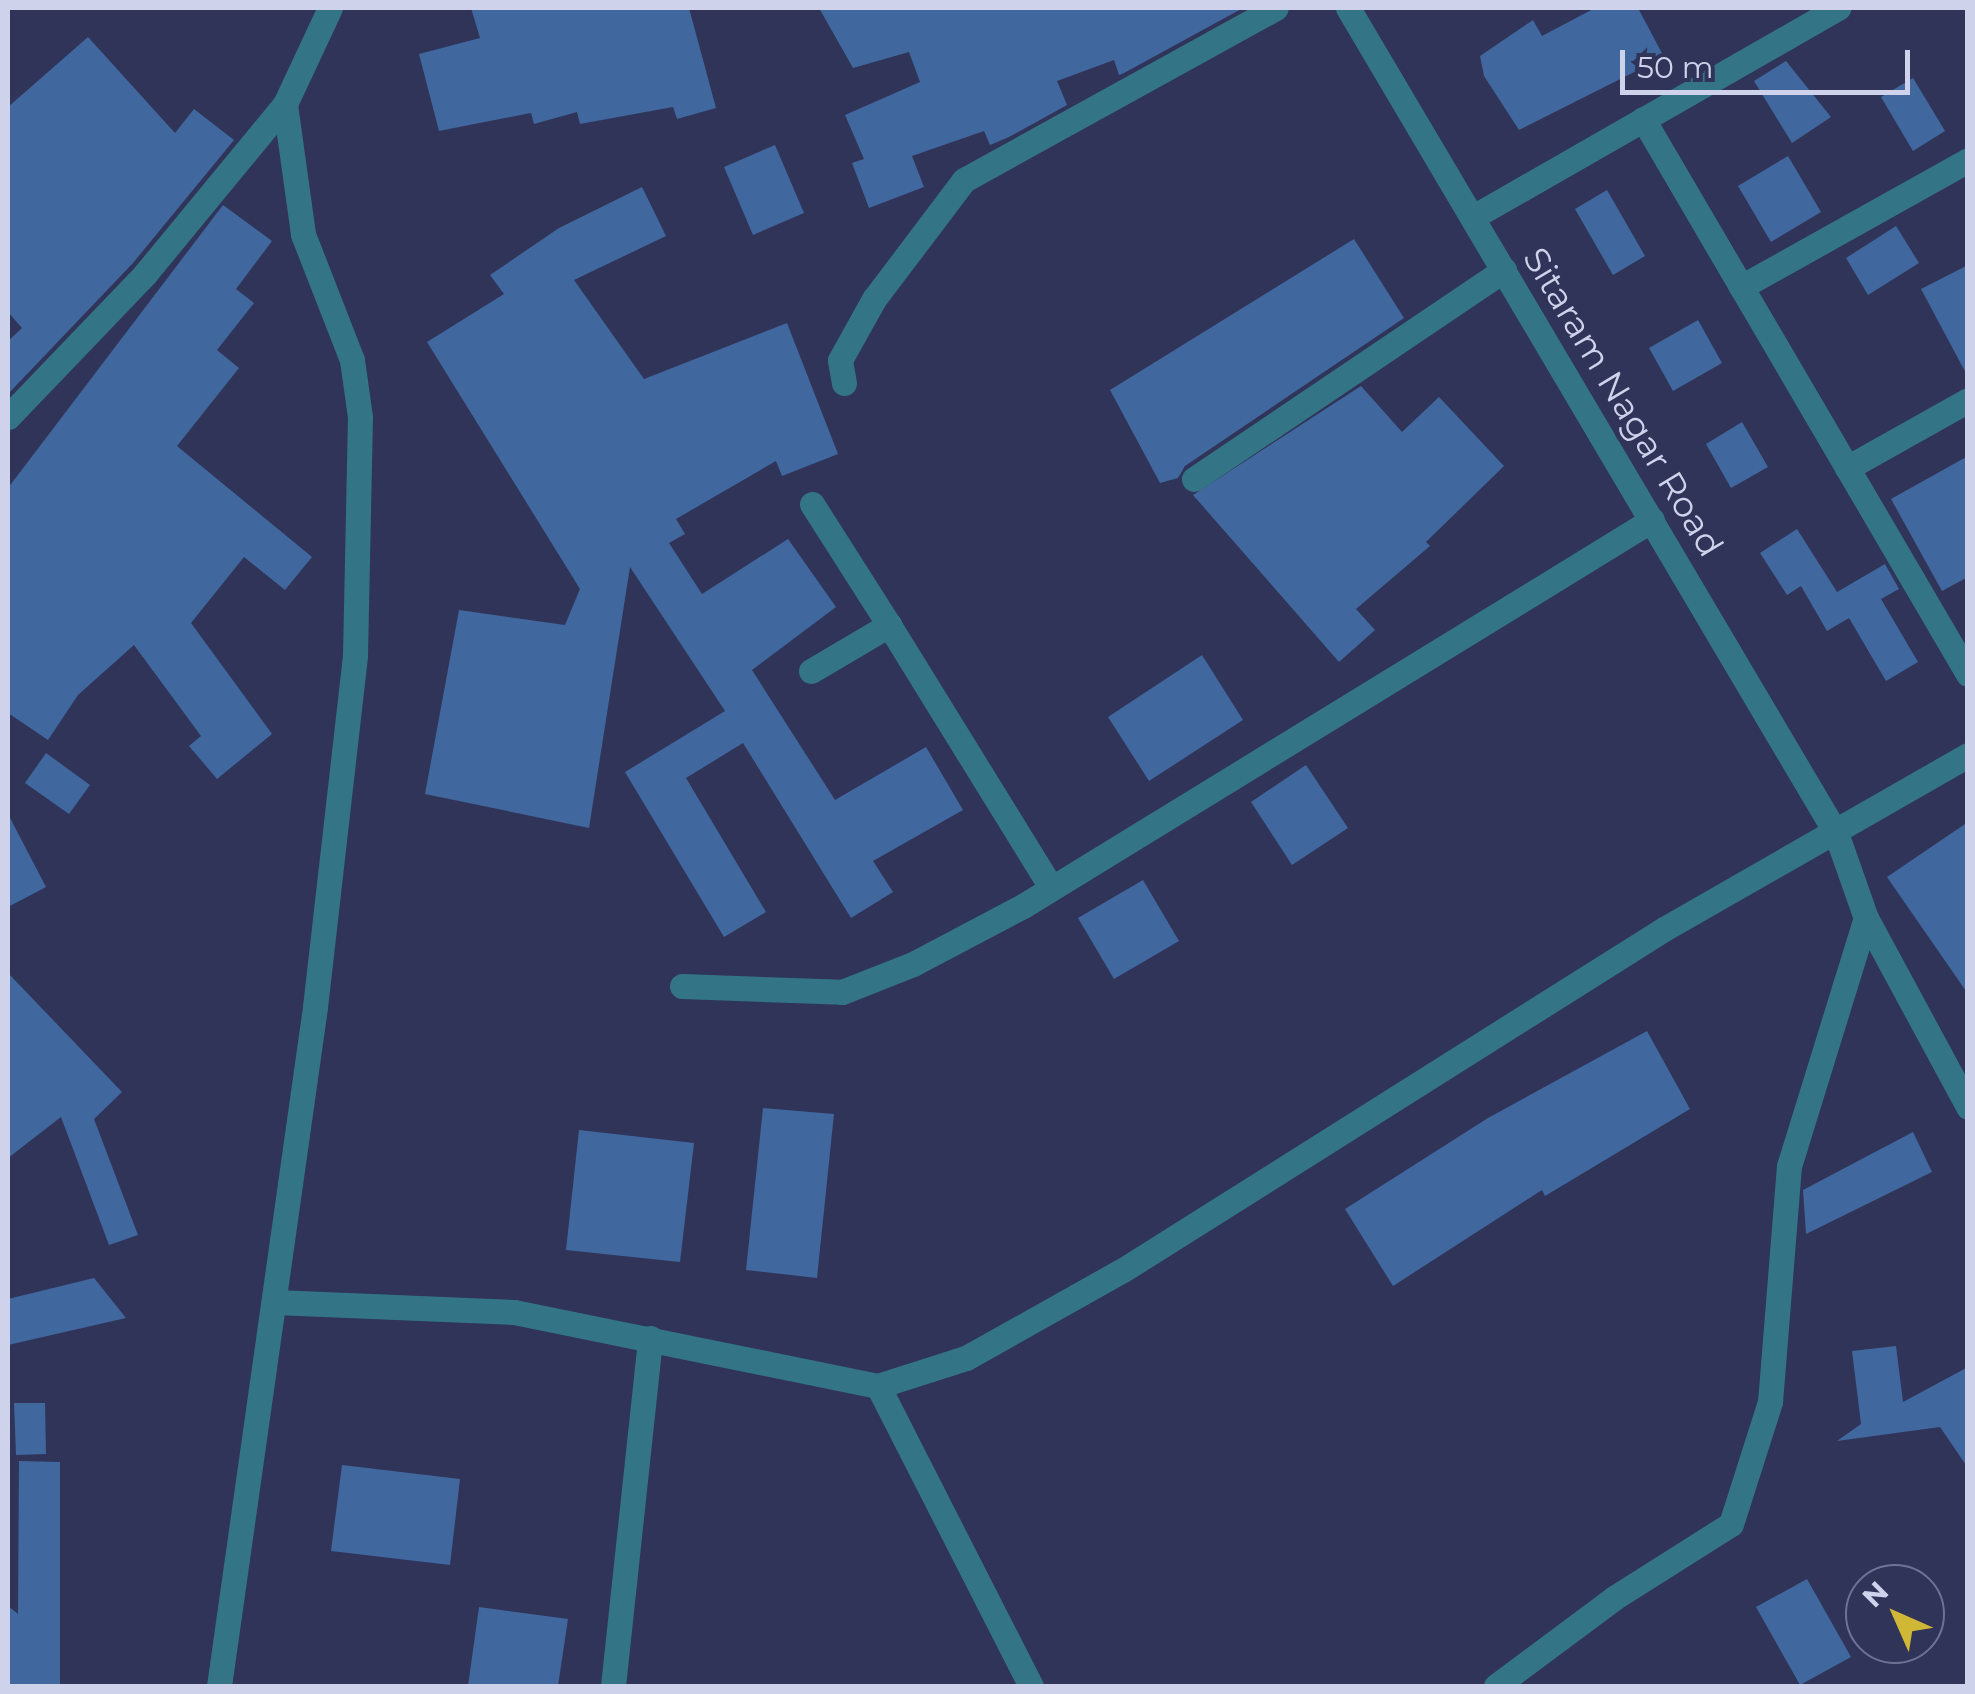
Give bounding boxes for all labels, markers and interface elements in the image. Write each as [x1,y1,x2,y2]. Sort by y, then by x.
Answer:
scale bar [1625,30,1915,92]
text: 50 m [1637,49,1714,86]
street label: Sitaram Nagar Road [1514,240,1732,564]
north arrow [1845,1564,1945,1664]
text: N [1855,1574,1895,1614]

